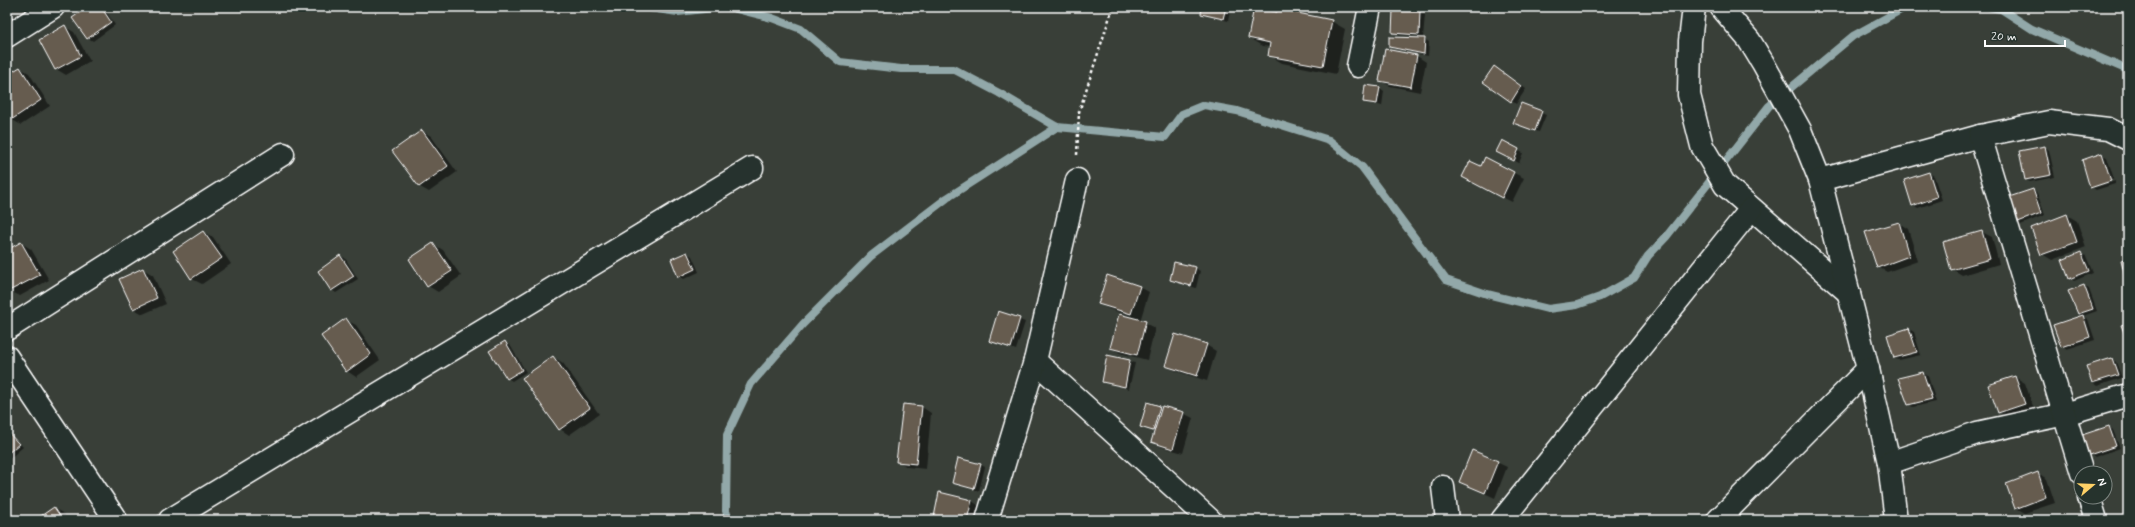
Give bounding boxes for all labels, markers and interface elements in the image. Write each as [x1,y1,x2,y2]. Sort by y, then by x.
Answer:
scale bar [1985,22,2065,48]
text: 20 m [1991,29,2017,45]
north arrow [2073,465,2113,505]
text: N [2094,476,2109,488]

